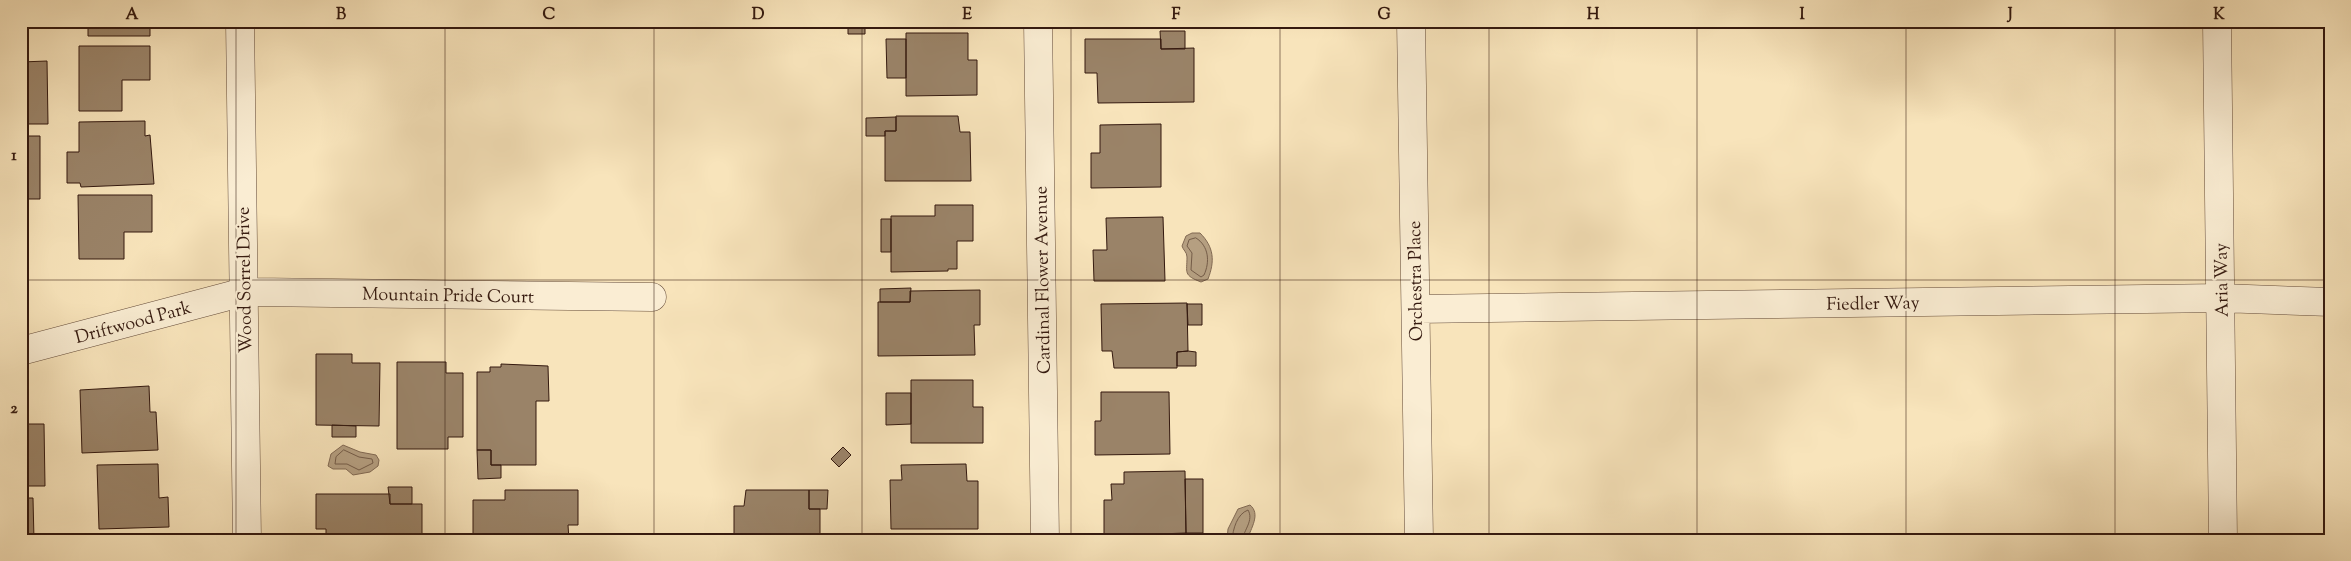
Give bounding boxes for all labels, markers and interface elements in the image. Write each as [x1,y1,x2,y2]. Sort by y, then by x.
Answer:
text: A [126,4,139,27]
text: B [336,4,346,27]
text: C [543,4,556,27]
text: D [752,4,765,27]
text: E [962,4,972,27]
text: F [1172,4,1181,27]
text: G [1377,4,1391,27]
text: H [1587,4,1600,27]
text: I [1799,4,1805,27]
text: J [2006,4,2013,27]
text: K [2213,4,2225,27]
text: 1 [11,145,17,168]
street label: Cardinal Flower Avenue [1029,186,1059,374]
street label: Wood Sorrel Drive [232,207,260,353]
street label: Orchestra Place [1403,220,1431,342]
street label: Aria Way [2209,243,2237,317]
street label: Mountain Pride Court [362,283,534,311]
street label: Fiedler Way [1826,291,1920,319]
street label: Driftwood Park [72,296,195,352]
text: 2 [10,398,18,421]

